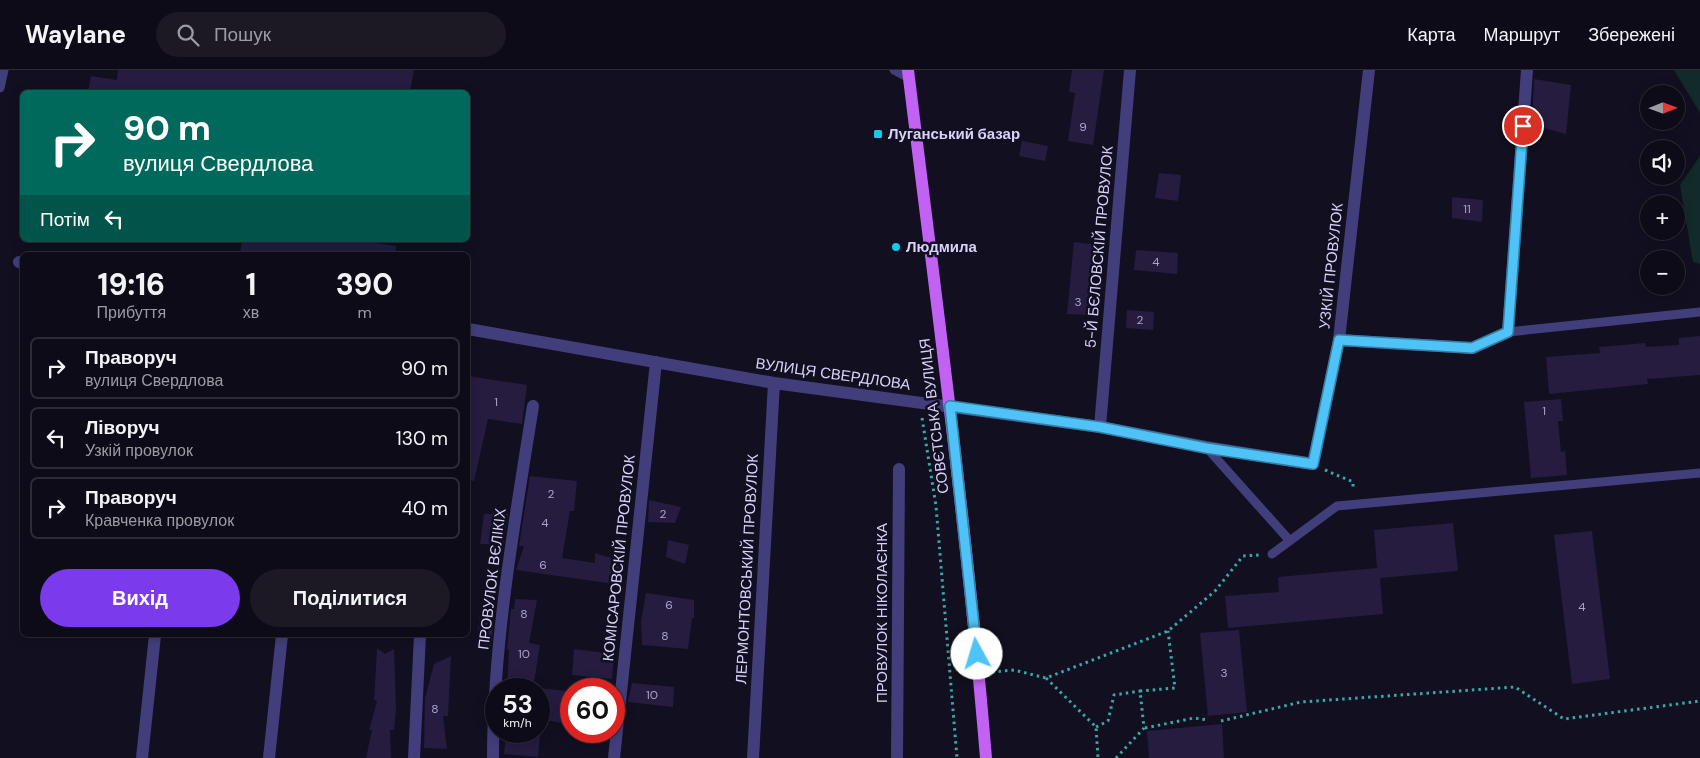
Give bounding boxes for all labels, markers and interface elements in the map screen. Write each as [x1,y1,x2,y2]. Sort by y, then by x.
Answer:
search box [156,12,506,57]
text: Waylane [25,19,126,50]
icon: search [174,21,202,49]
text: Пошук [214,22,271,47]
text: Карта [1407,23,1455,47]
text: Маршрут [1483,23,1560,47]
text: Збережені [1588,23,1675,47]
north arrow [1640,85,1685,130]
map controls [1640,85,1685,295]
text: 90 m [123,105,211,151]
pin [1502,105,1544,147]
icon: right [40,110,105,175]
icon: arrive [1509,112,1537,140]
house number: 9 [1079,119,1087,135]
place label: Луганський базар [888,124,1020,144]
marker: Луганський базар [872,128,884,140]
button: sound [1640,140,1685,185]
street label: 5-Й БЄЛОВСКІЙ ПРОВУЛОК [1080,145,1118,349]
text: вулиця Свердлова [123,149,313,178]
button: + [1640,195,1685,240]
house number: 11 [1463,201,1471,217]
street label: УЗКІЙ ПРОВУЛОК [1314,202,1348,330]
icon: left [100,205,128,233]
text: Потім [40,207,90,232]
place label: Людмила [906,237,978,257]
marker: Людмила [890,241,902,253]
button: − [1640,250,1685,295]
house number: 4 [1152,254,1160,270]
text: 19:16 [98,265,165,304]
text: 1 [245,265,256,304]
text: 390 [336,265,393,304]
house number: 3 [1074,294,1082,310]
text: Прибуття [97,302,166,323]
text: хв [243,302,259,323]
text: m [357,302,372,323]
house number: 2 [1137,312,1144,328]
street label: СОВЄТСЬКА ВУЛИЦЯ [915,337,953,495]
text: Праворуч [85,345,177,370]
street label: ВУЛИЦЯ СВЕРДЛОВА [754,353,912,395]
icon: right [42,354,70,382]
text: 90 m [401,356,448,381]
text: вулиця Свердлова [85,370,223,391]
house number: 1 [494,394,498,410]
house number: 1 [1542,403,1546,419]
text: Ліворуч [85,415,160,440]
icon: left [42,424,70,452]
text: 130 m [396,426,448,451]
text: Узкій провулок [85,440,193,461]
street label: КОМІСАРОВСКІЙ ПРОВУЛОК [598,453,640,662]
street label: ЛЕРМОНТОВСЬКИЙ ПРОВУЛОК [731,453,763,684]
text: Праворуч [85,485,177,510]
house number: 2 [548,486,555,502]
icon: right [42,494,70,522]
text: 40 m [401,496,448,521]
house number: 2 [660,506,667,522]
street label: ПРОВУЛОК ВЄЛІКІХ [473,507,511,651]
text: Кравченка провулок [85,510,234,531]
house number: 4 [541,515,549,531]
street label: ПРОВУЛОК НІКОЛАЄНКА [872,523,892,703]
house number: 6 [539,557,547,573]
button: Вихід [40,569,240,627]
button: Поділитися [250,569,450,627]
house number: 6 [665,597,673,613]
house number: 4 [1578,599,1586,615]
house number: 8 [520,606,528,622]
position arrow [950,627,1002,679]
house number: 8 [661,628,669,644]
house number: 10 [518,646,530,662]
house number: 3 [1220,665,1228,681]
speed limit sign: 60 [560,678,625,743]
house number: 10 [646,687,658,703]
text: 53 [502,688,533,721]
house number: 8 [431,701,439,717]
text: km/h [503,715,532,731]

